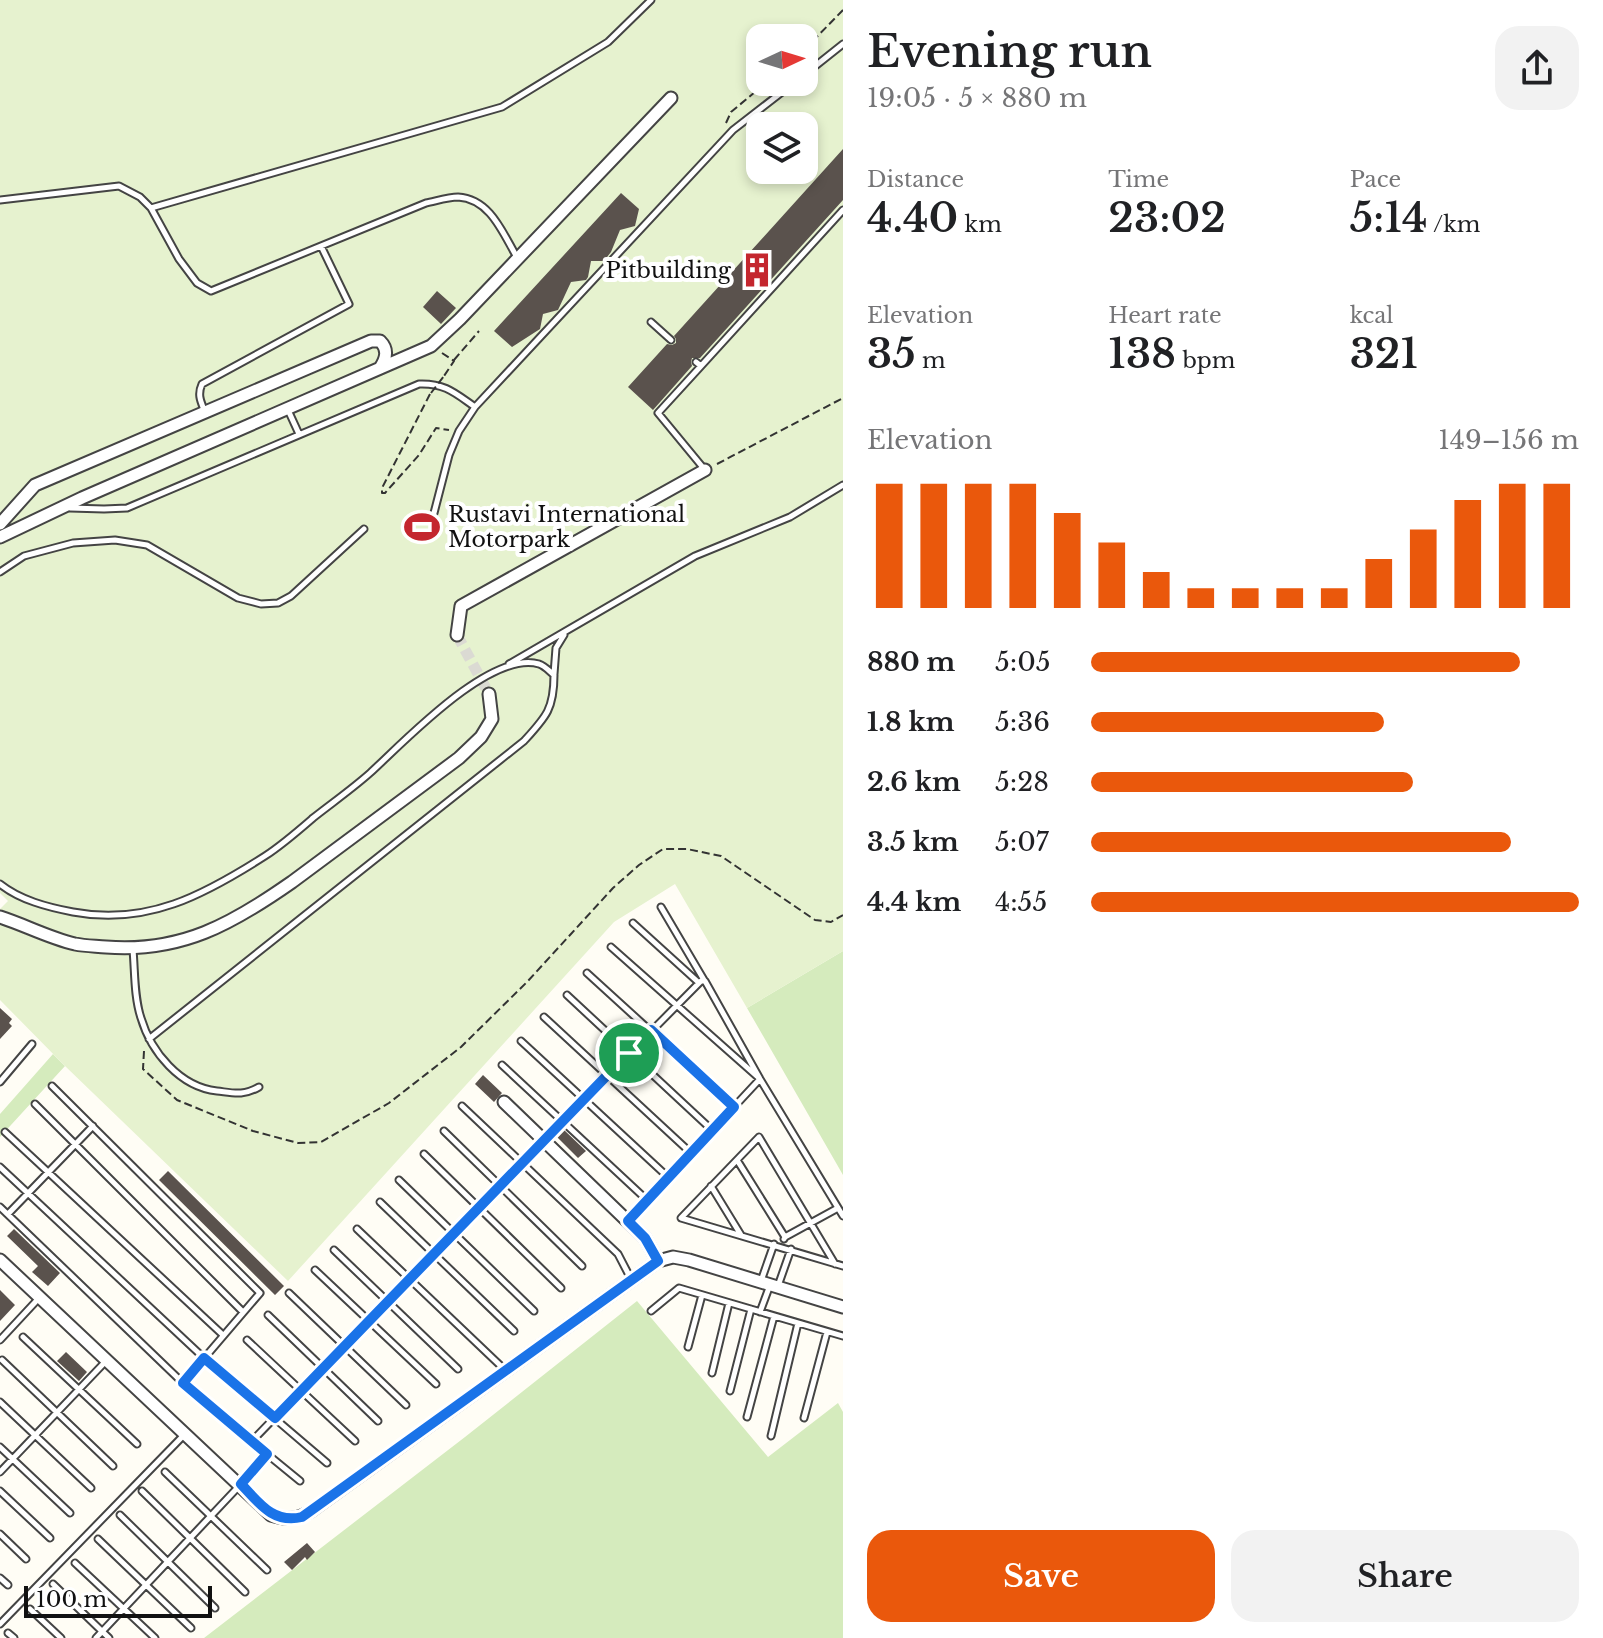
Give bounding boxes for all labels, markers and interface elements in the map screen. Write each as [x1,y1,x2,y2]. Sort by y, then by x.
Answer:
north arrow [746,24,818,96]
map controls [746,24,818,184]
text: Evening run [867,24,1152,79]
button: share [1495,26,1579,110]
text: 19:05 · 5 × 880 m [867,82,1087,114]
button: layers [746,112,818,184]
text: Distance [867,166,964,193]
text: Time [1108,166,1169,193]
text: Pace [1350,166,1401,193]
text: 4.40 [867,193,958,243]
text: 23:02 [1108,193,1226,243]
text: 5:14 [1350,193,1428,243]
text: km [958,211,1002,238]
text: /km [1428,211,1480,238]
building icon: Pitbuilding [738,251,776,289]
place label: Pitbuilding [606,257,732,284]
text: Elevation [867,302,973,329]
text: Heart rate [1108,302,1222,329]
text: kcal [1350,302,1394,329]
text: 35 [867,329,916,379]
text: 138 [1108,329,1176,379]
text: 321 [1350,329,1418,379]
text: m [916,347,946,374]
text: bpm [1176,347,1235,374]
text: Elevation [867,424,993,456]
text: 149–156 m [1438,424,1579,456]
place label: Rustavi International Motorpark [448,501,685,553]
sports icon: Rustavi International Motorpark [403,508,441,546]
text: 880 m [867,646,955,678]
text: 5:05 [995,646,1051,678]
text: 1.8 km [867,706,955,738]
text: 5:36 [995,706,1050,738]
text: 2.6 km [867,766,961,798]
text: 5:28 [995,766,1049,798]
text: 3.5 km [867,826,959,858]
text: 5:07 [995,826,1049,858]
text: 4.4 km [867,886,961,918]
text: 4:55 [995,886,1047,918]
pin [595,1019,663,1087]
icon: arrive [607,1031,651,1075]
button: Save [867,1530,1215,1622]
button: Share [1231,1530,1579,1622]
scale bar [24,1582,212,1618]
text: 100 m [36,1586,107,1613]

